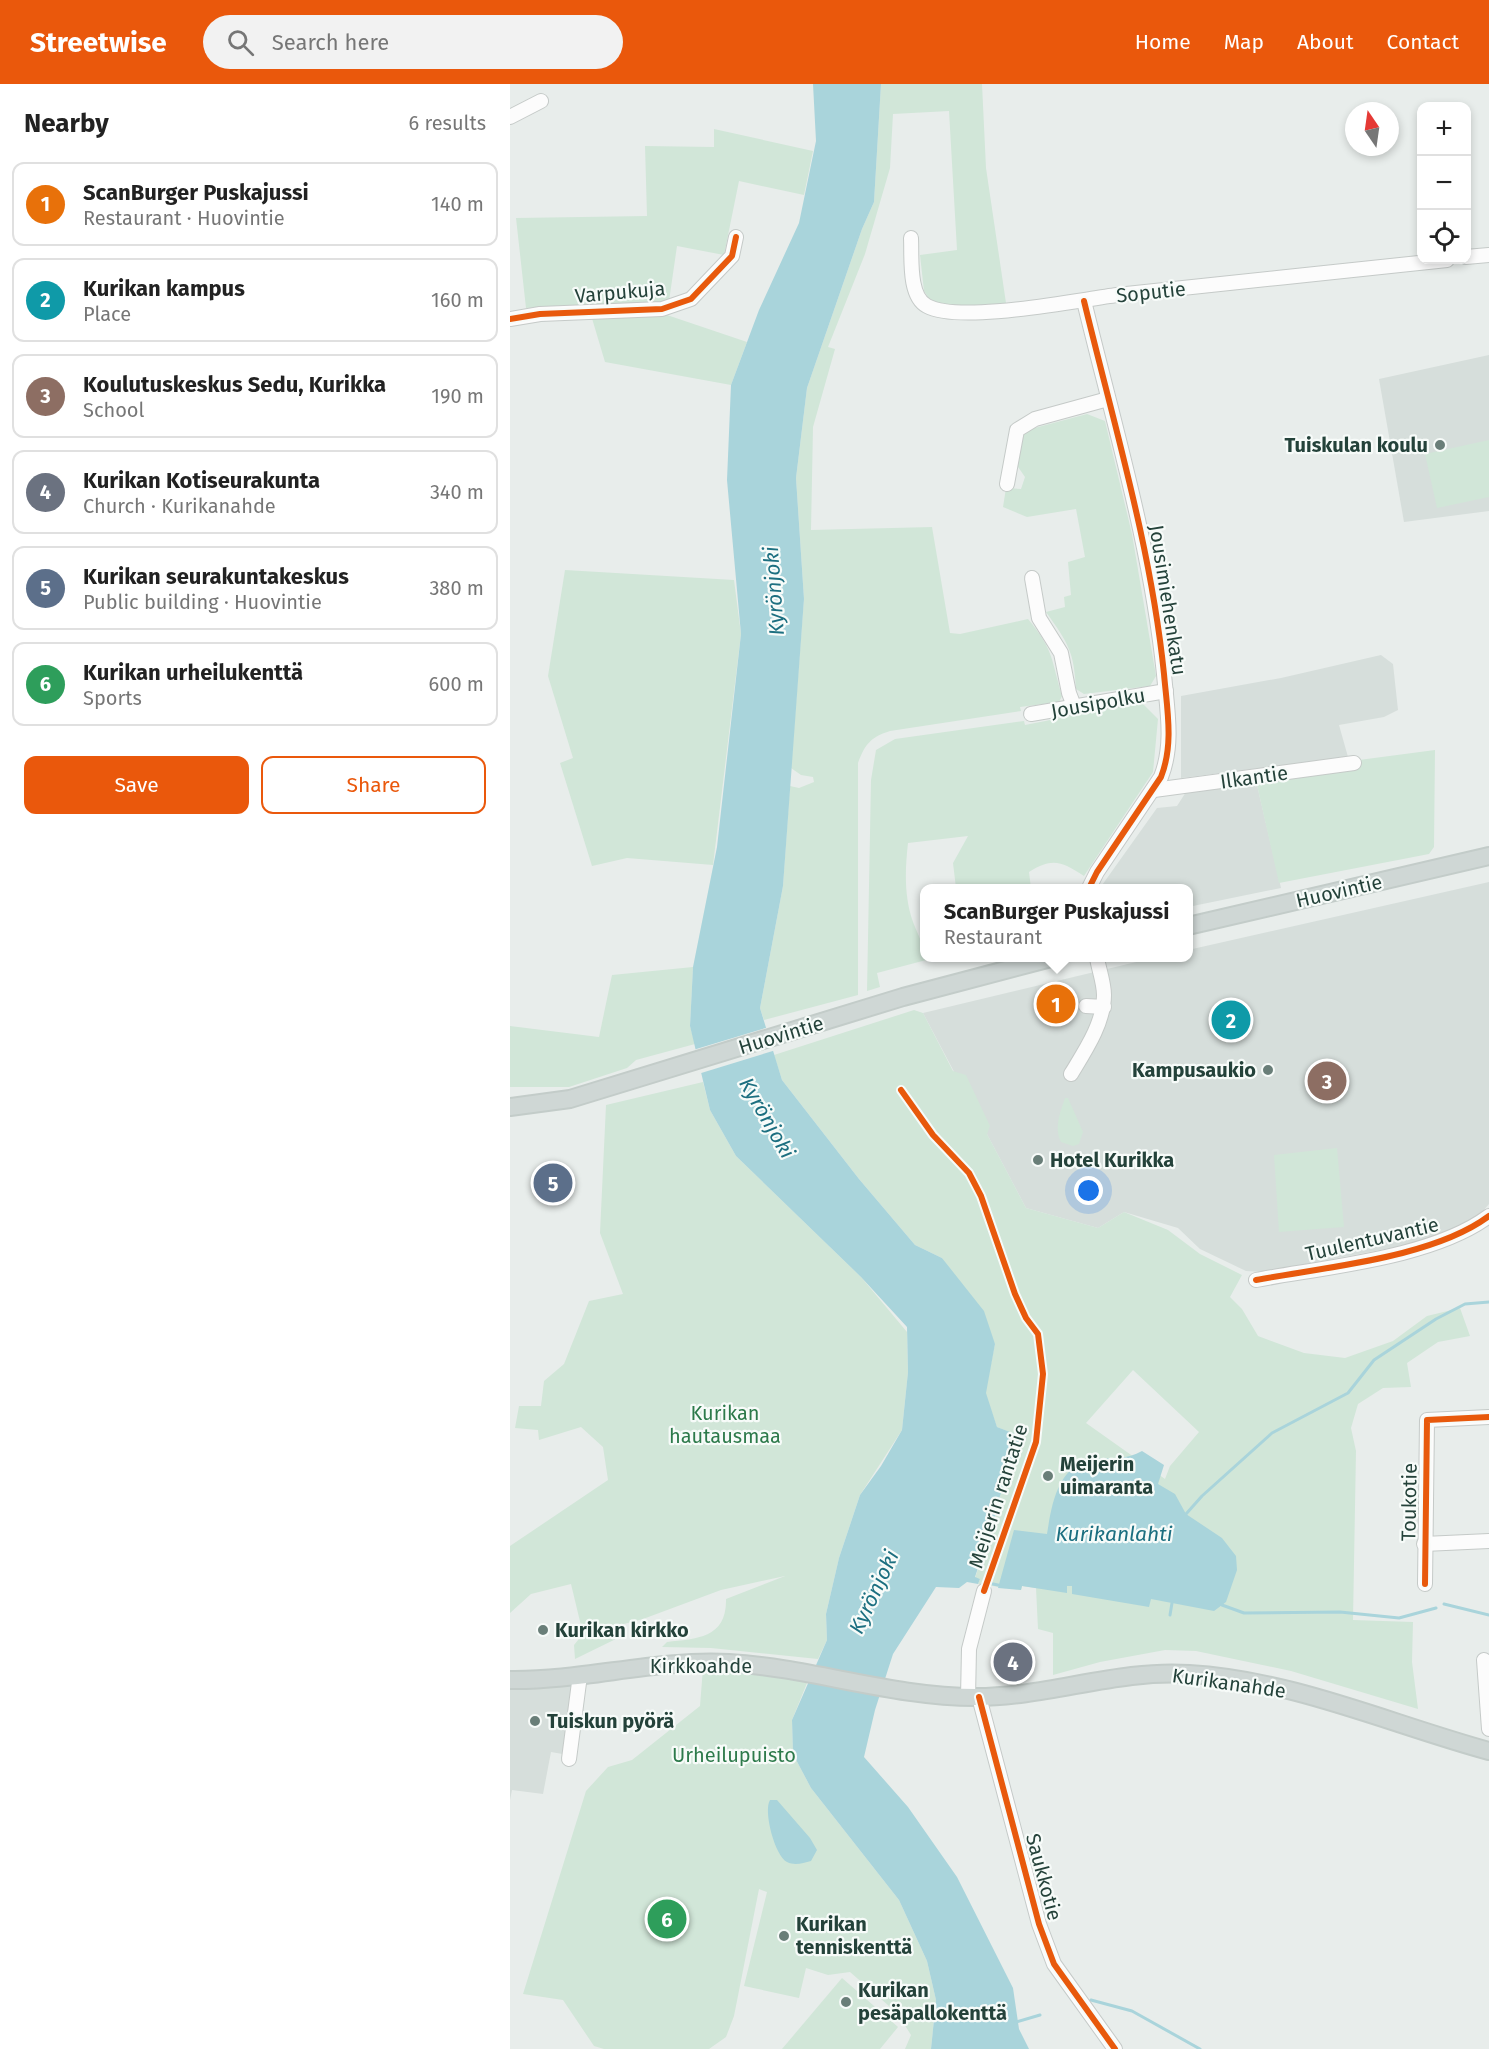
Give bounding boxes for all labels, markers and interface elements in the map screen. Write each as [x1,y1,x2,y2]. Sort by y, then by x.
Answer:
search box [203,15,623,69]
text: Streetwise [30,26,167,59]
icon: search [224,26,257,59]
text: Search here [272,29,389,56]
text: Home [1135,29,1191,55]
text: Map [1224,29,1264,55]
text: About [1297,29,1354,55]
text: Contact [1387,29,1459,55]
north arrow [1345,102,1399,156]
map controls [1417,102,1471,264]
button: + [1417,102,1471,156]
text: Nearby [24,108,109,139]
text: 6 results [409,111,486,135]
button: − [1417,156,1471,210]
text: ScanBurger Puskajussi [83,179,309,206]
text: 1 [41,192,50,216]
text: 140 m [431,192,484,216]
text: Restaurant · Huovintie [83,206,285,230]
button: locate [1417,210,1471,264]
text: Kurikan kampus [83,275,245,302]
street label: Varpukuja [574,276,666,308]
street label: Soputie [1115,276,1187,308]
text: 2 [40,288,51,312]
text: 160 m [431,288,484,312]
text: Place [83,302,131,326]
text: Koulutuskeskus Sedu, Kurikka [83,371,386,398]
text: 3 [40,384,51,408]
text: 190 m [431,384,484,408]
text: School [83,398,144,422]
place label: Tuiskulan koulu [1285,433,1428,457]
marker: Tuiskulan koulu [1433,438,1447,452]
text: Kurikan Kotiseurakunta [83,467,320,494]
text: 4 [40,480,51,504]
text: 340 m [430,480,484,504]
text: Church · Kurikanahde [83,494,276,518]
street label: Jousimiehenkatu [1144,523,1192,677]
water label: Kyrönjoki [758,545,790,636]
text: Kurikan seurakuntakeskus [83,563,349,590]
text: 5 [40,576,51,600]
text: 380 m [429,576,484,600]
text: Public building · Huovintie [83,590,322,614]
text: Kurikan urheilukenttä [83,659,303,686]
text: 6 [40,672,51,696]
text: 600 m [429,672,484,696]
street label: Jousipolku [1049,683,1147,723]
text: Sports [83,686,142,710]
button: Save [24,756,249,814]
button: Share [261,756,486,814]
street label: Ilkantie [1219,760,1289,794]
street label: Huovintie [1294,869,1384,913]
popup [920,884,1193,962]
text: ScanBurger Puskajussi [944,898,1169,925]
text: Restaurant [944,925,1042,949]
pin: 1 [1036,982,1076,1026]
pin: 2 [1212,998,1250,1042]
street label: Huovintie [736,1011,826,1059]
place label: Kampusaukio [1132,1058,1256,1082]
pin: 3 [1308,1058,1346,1104]
marker: Kampusaukio [1261,1063,1275,1077]
water label: Kyrönjoki [733,1073,801,1163]
place label: Hotel Kurikka [1050,1148,1174,1172]
marker: Hotel Kurikka [1031,1153,1045,1167]
pin: 5 [534,1160,573,1206]
your location [1074,1176,1103,1205]
street label: Tuulentuvantie [1303,1212,1441,1266]
park label: Kurikan hautausmaa [669,1401,781,1448]
street label: Meijerin rantatie [963,1421,1033,1571]
place label: Meijerin uimaranta [1060,1452,1153,1499]
street label: Toukotie [1396,1463,1422,1541]
marker: Meijerin uimaranta [1041,1469,1055,1483]
water label: Kurikanlahti [1056,1521,1173,1547]
water label: Kyrönjoki [843,1546,905,1638]
place label: Kurikan kirkko [555,1618,689,1642]
marker: Kurikan kirkko [536,1623,550,1637]
pin: 4 [994,1640,1032,1684]
street label: Kirkkoahde [650,1654,752,1678]
street label: Kurikanahde [1171,1663,1287,1703]
place label: Tuiskun pyörä [547,1709,674,1733]
marker: Tuiskun pyörä [528,1714,542,1728]
park label: Urheilupuisto [672,1743,796,1767]
street label: Saukkotie [1021,1831,1067,1923]
pin: 6 [648,1896,686,1942]
place label: Kurikan tenniskenttä [796,1912,912,1959]
marker: Kurikan tenniskenttä [777,1929,791,1943]
place label: Kurikan pesäpallokenttä [858,1978,1007,2025]
marker: Kurikan pesäpallokenttä [839,1995,853,2009]

